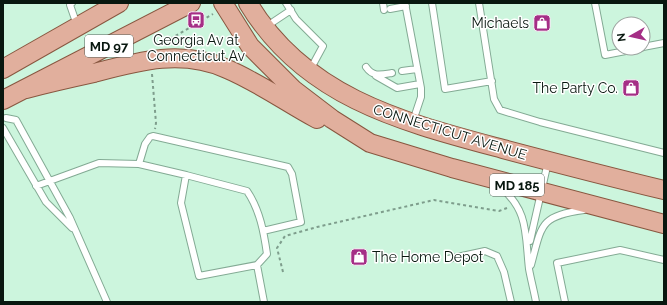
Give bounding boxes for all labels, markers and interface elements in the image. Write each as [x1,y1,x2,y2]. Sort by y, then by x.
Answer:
bus stop icon: Georgia Av at Connecticut Av [186,10,206,30]
shop icon: Michaels [532,13,552,33]
place label: Michaels [471,15,529,31]
north arrow [611,16,651,56]
place label: Georgia Av at Connecticut Av [147,32,246,64]
text: N [615,32,629,42]
road number: MD 97 [85,35,133,57]
shop icon: The Party Co. [621,78,641,98]
place label: The Party Co. [533,80,618,96]
street label: CONNECTICUT AVENUE [371,101,529,163]
road number: MD 185 [490,174,544,196]
shop icon: The Home Depot [349,247,369,267]
place label: The Home Depot [372,249,484,265]

